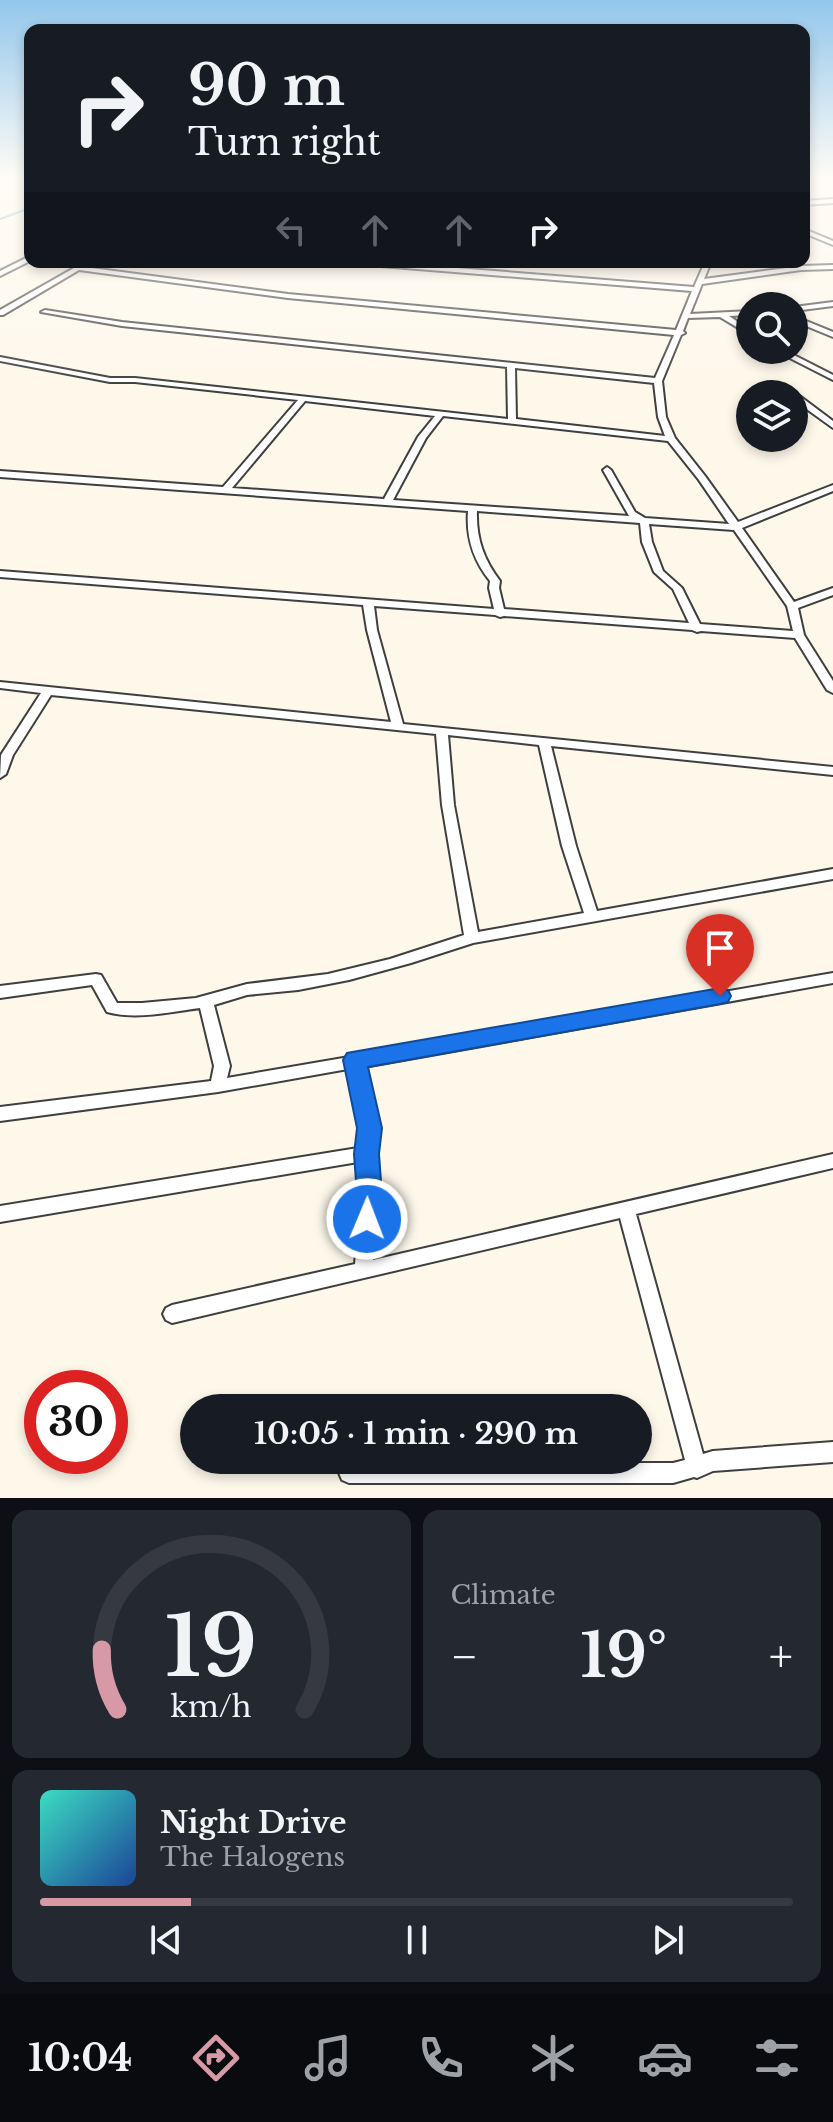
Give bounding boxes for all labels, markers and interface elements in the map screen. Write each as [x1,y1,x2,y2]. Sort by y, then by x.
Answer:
text: 90 m [188,51,345,120]
icon: right [56,56,160,160]
text: Turn right [188,120,381,165]
icon: left [269,208,313,252]
icon: ahead [353,208,397,252]
icon: ahead [437,208,481,252]
icon: right [521,208,565,252]
map controls [736,292,808,452]
button: search [736,292,808,364]
button: layers [736,380,808,452]
pin [686,914,754,996]
icon: arrive [698,926,742,970]
position arrow [325,1177,409,1261]
speed limit sign: 30 [24,1370,128,1474]
text: 10:05 · 1 min · 290 m [254,1415,578,1452]
text: Climate [451,1579,556,1611]
text: 19 [165,1595,257,1698]
text: 19° [580,1619,667,1693]
text: − [451,1629,478,1684]
text: + [769,1629,793,1684]
text: km/h [171,1689,252,1725]
text: Night Drive [160,1804,346,1841]
text: The Halogens [160,1841,345,1873]
icon: previous [144,1918,188,1962]
icon: pause [395,1918,439,1962]
icon: next [646,1918,690,1962]
icon: directions [188,2030,244,2086]
icon: music [300,2030,356,2086]
icon: phone [413,2030,469,2086]
icon: climate [525,2030,581,2086]
icon: car [637,2030,693,2086]
icon: filters [749,2030,805,2086]
text: 10:04 [28,2036,132,2081]

